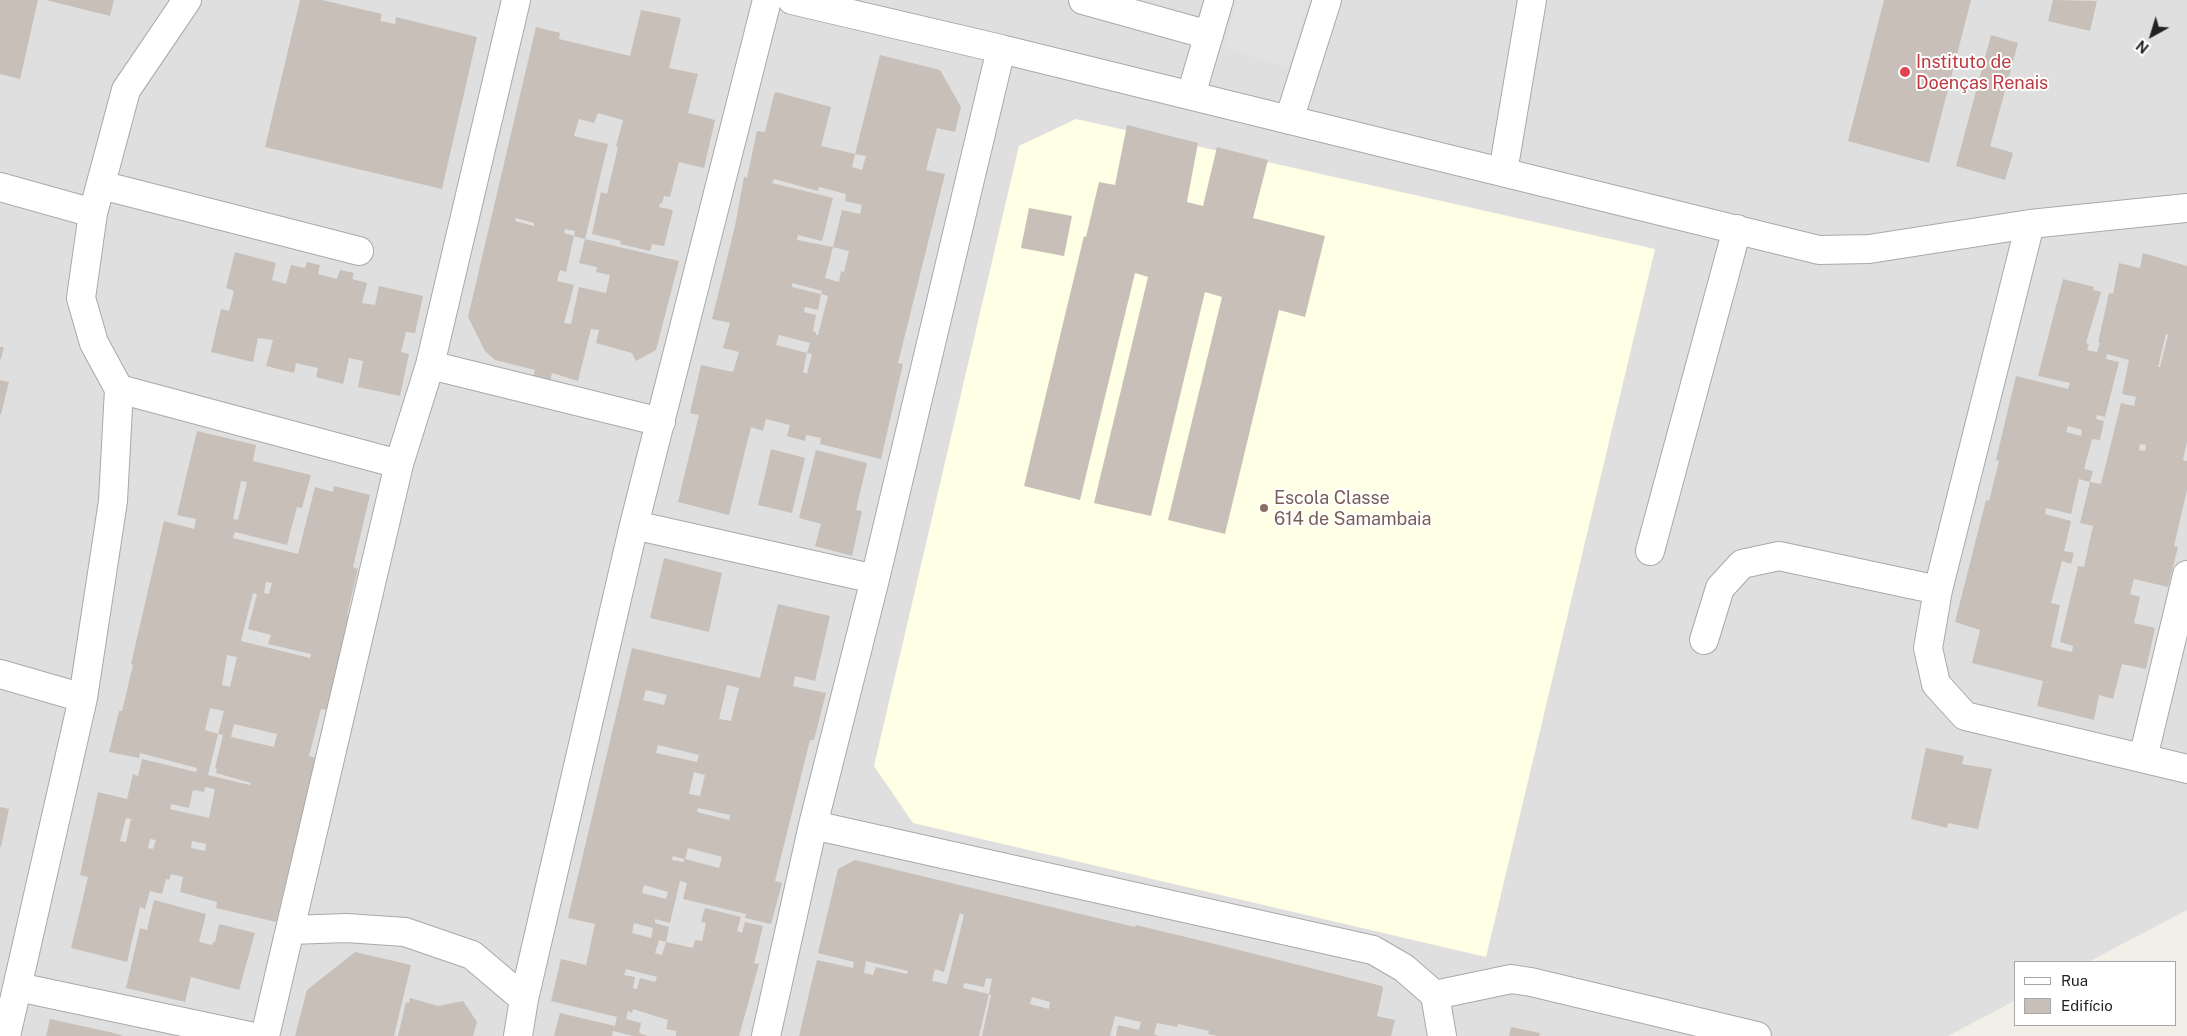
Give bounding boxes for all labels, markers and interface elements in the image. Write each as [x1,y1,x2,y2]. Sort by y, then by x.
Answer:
north arrow [2127,10,2177,60]
text: N [2133,37,2152,56]
place label: Instituto de Doenças Renais [1916,51,2048,94]
marker: Instituto de Doenças Renais [1898,65,1912,79]
place label: Escola Classe 614 de Samambaia [1274,487,1432,530]
marker: Escola Classe 614 de Samambaia [1258,502,1270,514]
legend [2014,961,2177,1026]
text: Rua [2061,972,2088,989]
text: Edifício [2061,997,2113,1014]

